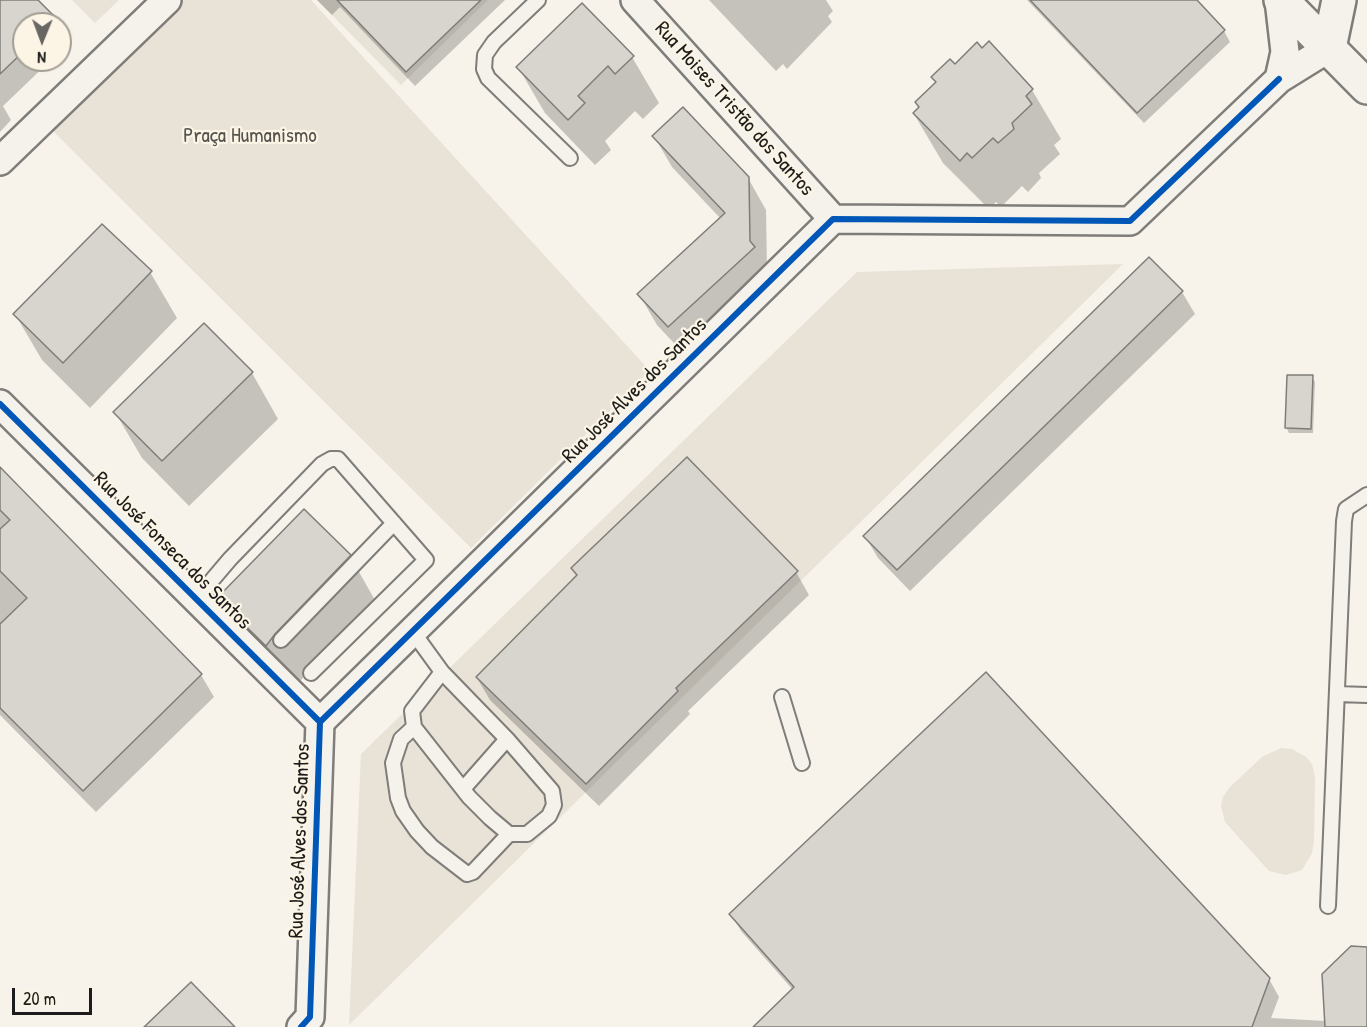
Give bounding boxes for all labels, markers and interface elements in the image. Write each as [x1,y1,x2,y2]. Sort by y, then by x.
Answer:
north arrow [12,12,72,72]
street label: Rua Moises Tristão dos Santos [649,17,819,201]
text: N [37,47,46,69]
park label: Praça Humanismo [183,123,317,149]
street label: Rua José Alves dos Santos [557,313,713,469]
street label: Rua José Fonseca dos Santos [88,467,256,635]
street label: Rua José Alves dos Santos [284,743,316,939]
scale bar [15,976,94,1014]
text: 20 m [23,986,56,1011]

